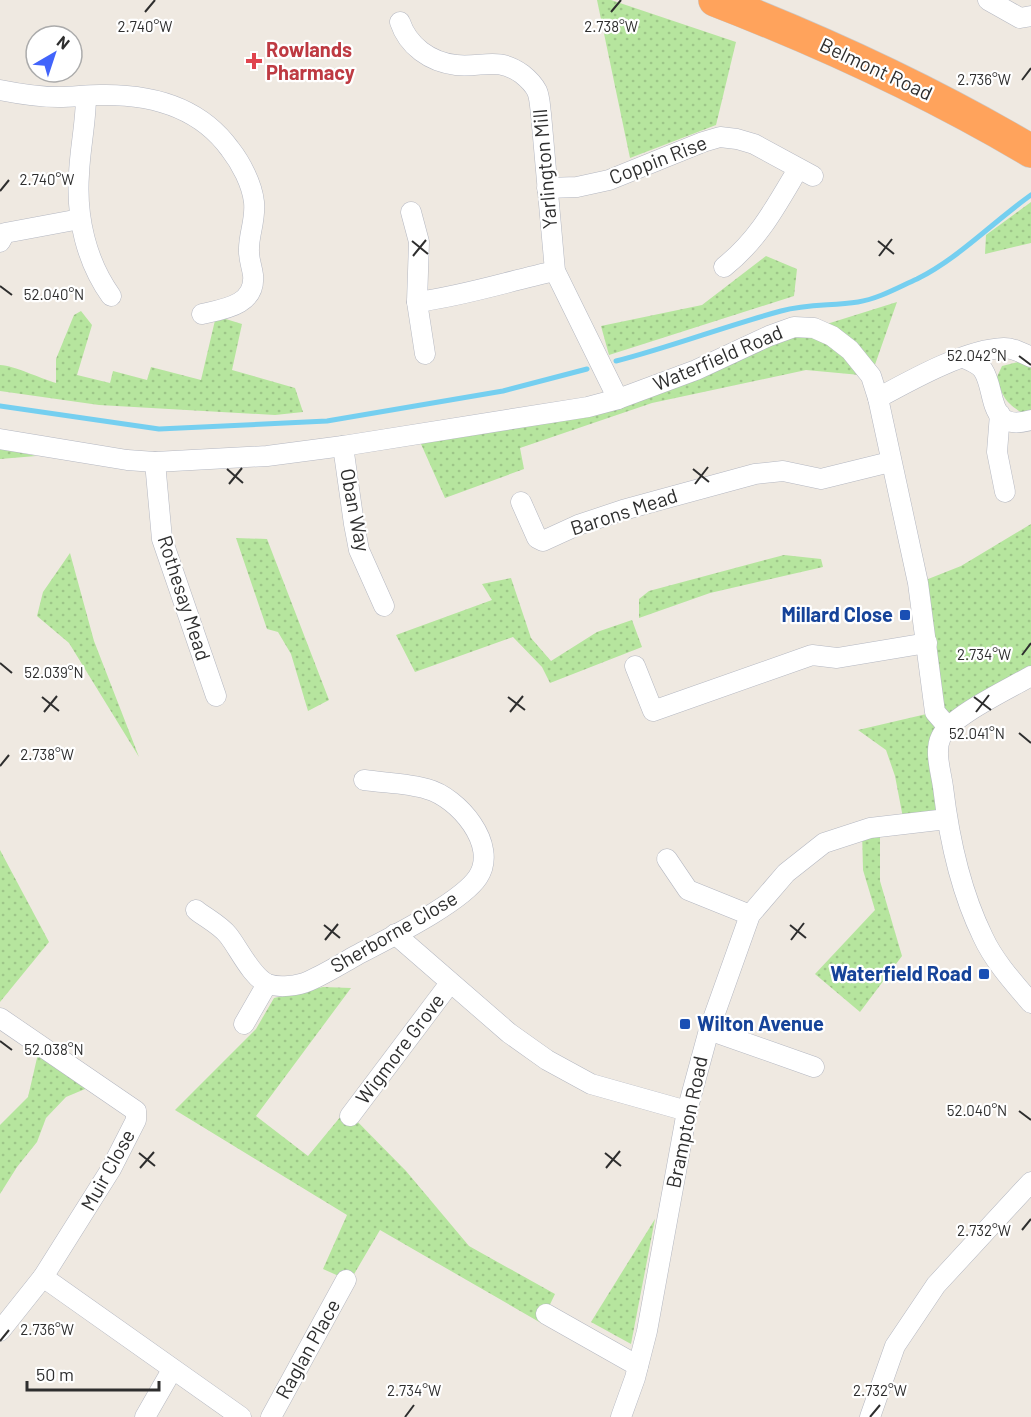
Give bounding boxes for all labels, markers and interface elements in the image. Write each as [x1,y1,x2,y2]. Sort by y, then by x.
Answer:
text: 2.740°W [118,17,172,35]
text: 2.738°W [584,17,638,35]
north arrow [24,24,84,84]
text: N [54,31,74,53]
street label: Belmont Road [816,32,937,105]
place label: Rowlands Pharmacy [266,37,355,84]
marker: Rowlands Pharmacy [247,54,261,68]
text: 2.736°W [957,70,1011,88]
street label: Yarlington Mill [527,108,561,230]
street label: Coppin Rise [605,129,710,189]
text: 2.740°W [20,170,74,188]
text: 52.040°N [24,285,84,303]
street label: Waterfield Road [649,319,786,395]
text: 52.042°N [947,346,1007,364]
street label: Oban Way [336,466,376,553]
street label: Barons Mead [567,482,680,540]
street label: Rothesay Mead [153,532,216,663]
place label: Millard Close [781,602,893,626]
marker: Millard Close [898,608,912,622]
text: 2.734°W [957,645,1011,663]
text: 52.039°N [24,663,84,681]
text: 52.041°N [949,724,1005,742]
text: 2.738°W [20,745,74,763]
street label: Sherborne Close [326,885,461,977]
place label: Waterfield Road [830,961,972,985]
marker: Waterfield Road [977,967,991,981]
street label: Wigmore Grove [350,988,449,1108]
place label: Wilton Avenue [697,1011,824,1035]
marker: Wilton Avenue [678,1017,692,1031]
text: 52.038°N [24,1040,84,1058]
street label: Brampton Road [660,1054,712,1190]
text: 52.040°N [947,1101,1007,1119]
street label: Muir Close [75,1125,139,1214]
text: 2.732°W [957,1221,1011,1239]
street label: Raglan Place [270,1294,344,1403]
text: 2.736°W [20,1320,74,1338]
scale bar [27,1354,159,1392]
text: 50 m [36,1363,74,1385]
text: 2.734°W [387,1381,441,1399]
text: 2.732°W [853,1381,907,1399]

